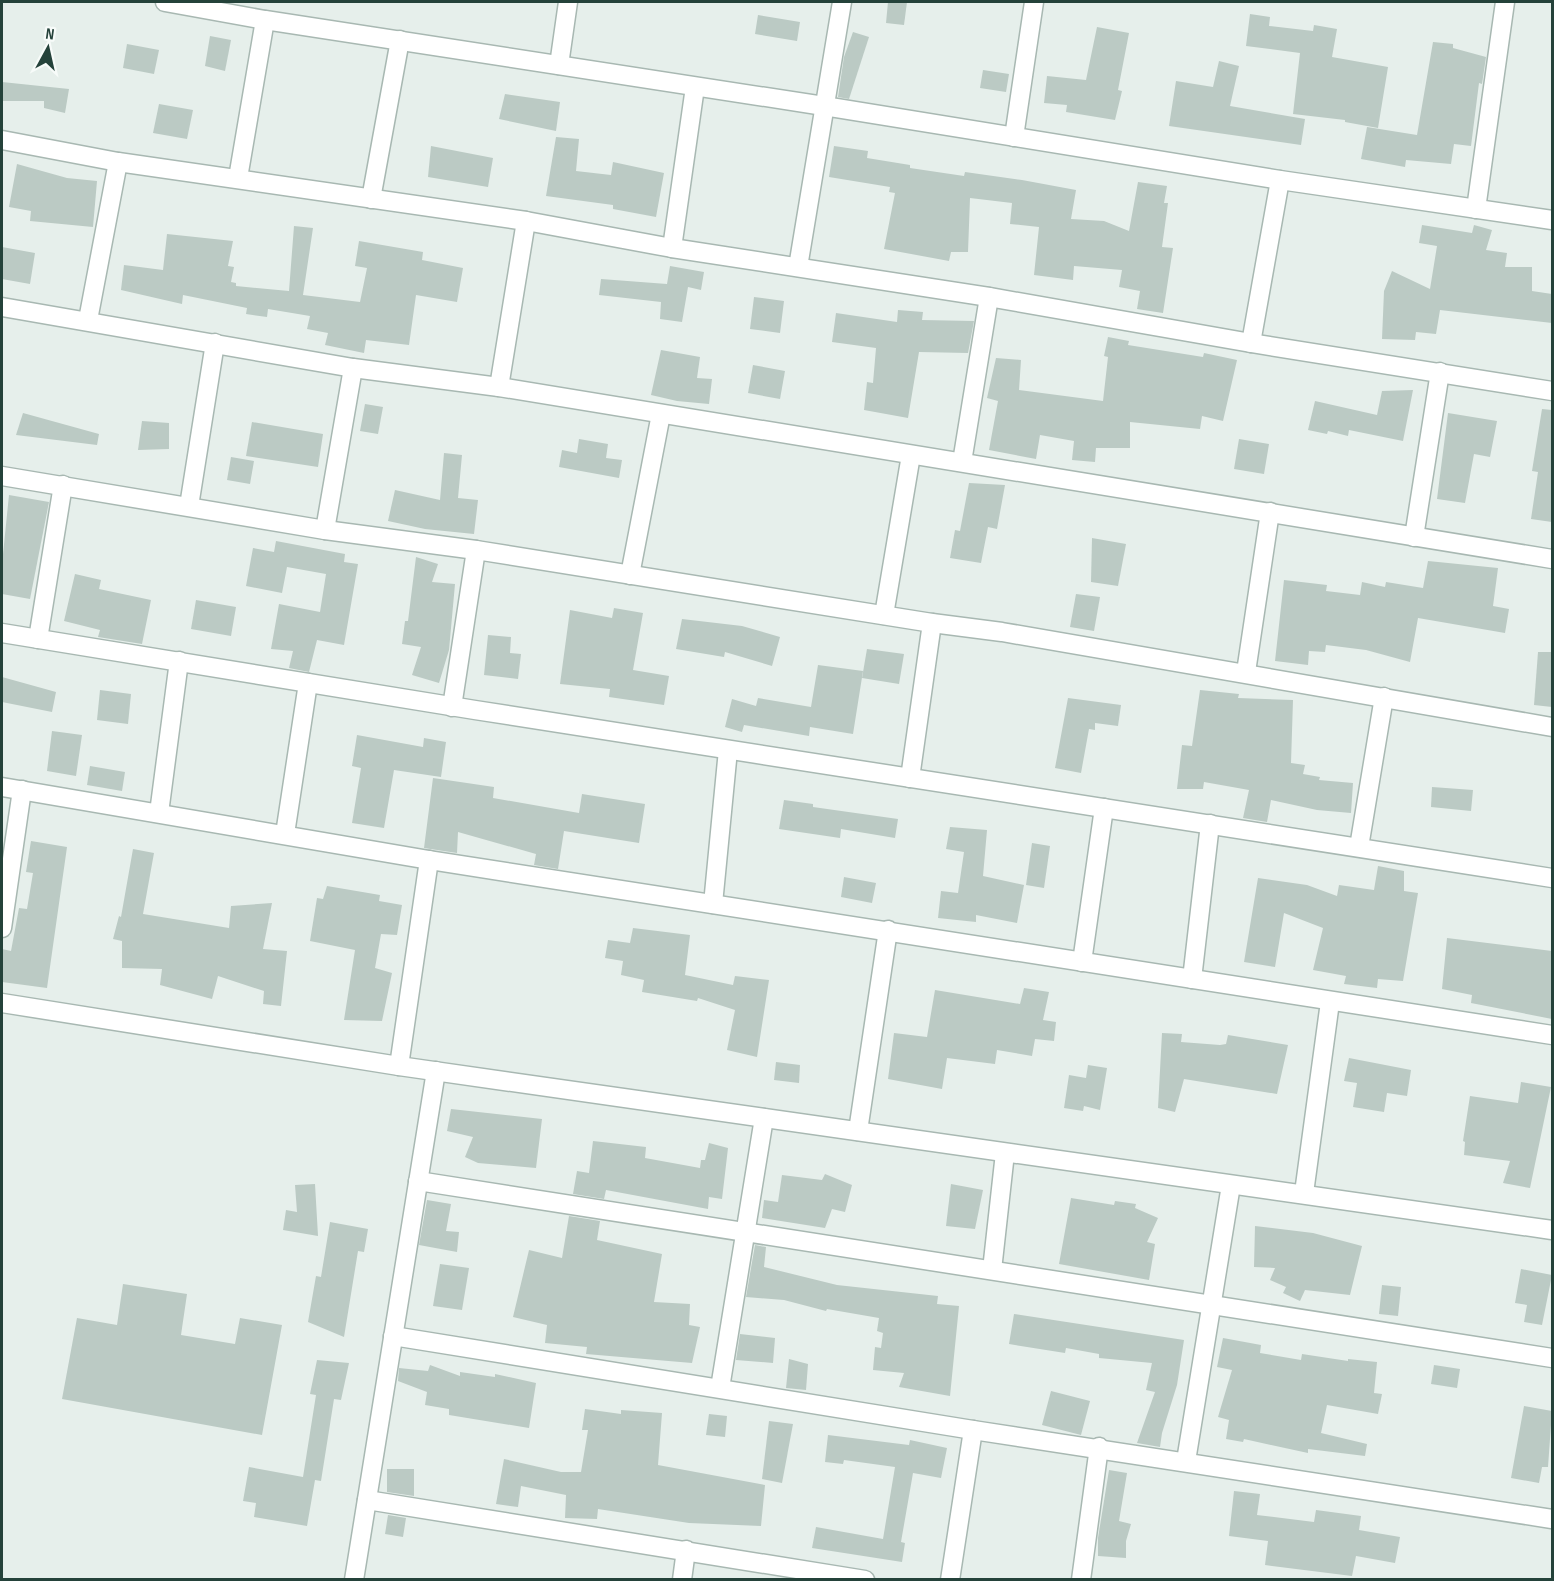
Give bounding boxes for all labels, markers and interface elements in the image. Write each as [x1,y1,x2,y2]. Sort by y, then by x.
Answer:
north arrow [18,18,78,78]
text: N [44,25,55,45]

